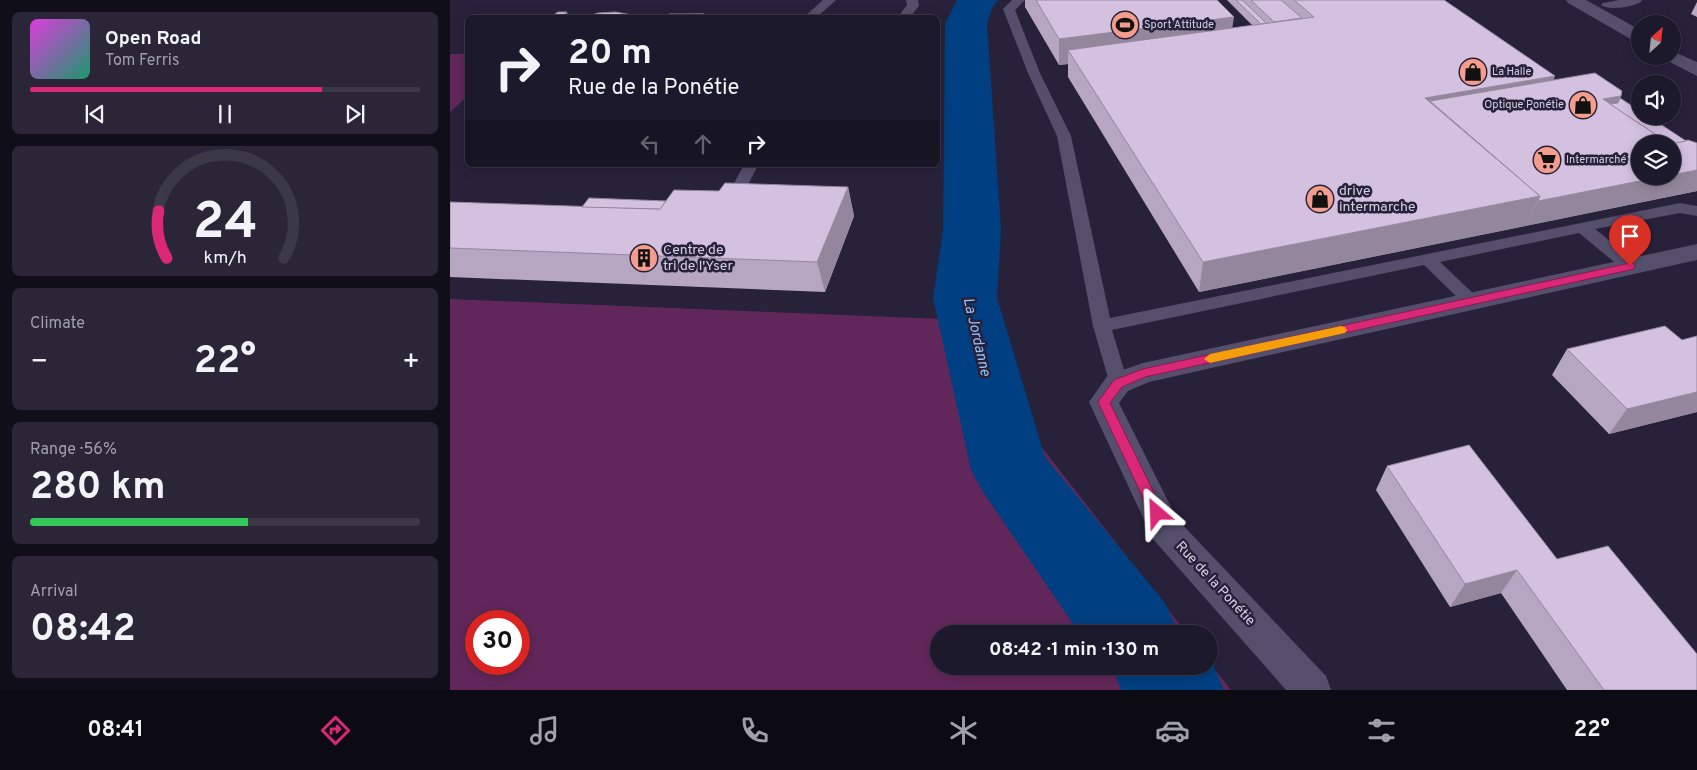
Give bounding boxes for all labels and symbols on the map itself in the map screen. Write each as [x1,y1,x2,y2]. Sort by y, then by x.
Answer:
sports icon: Sport Attitude [1110,10,1140,40]
north arrow [1631,15,1681,65]
place label: Sport Attitude [1144,18,1214,32]
shop icon: La Halle [1458,57,1488,87]
place label: La Halle [1492,65,1531,79]
shop icon: Optique Ponétie [1568,90,1598,120]
place label: Optique Ponétie [1484,98,1564,112]
supermarket icon: Intermarché [1532,145,1562,175]
place label: Intermarché [1566,153,1627,167]
place label: drive intermarche [1339,183,1416,216]
shop icon: drive intermarche [1305,184,1335,214]
pin [1609,215,1651,266]
place label: Centre de tri de l'Yser [663,242,733,275]
building icon: Centre de tri de l'Yser [629,243,659,273]
water label: La Jordanne [958,296,994,378]
position arrow [1130,486,1182,538]
street label: Rue de la Ponétie [1172,538,1258,630]
speed limit sign: 30 [465,610,530,675]

